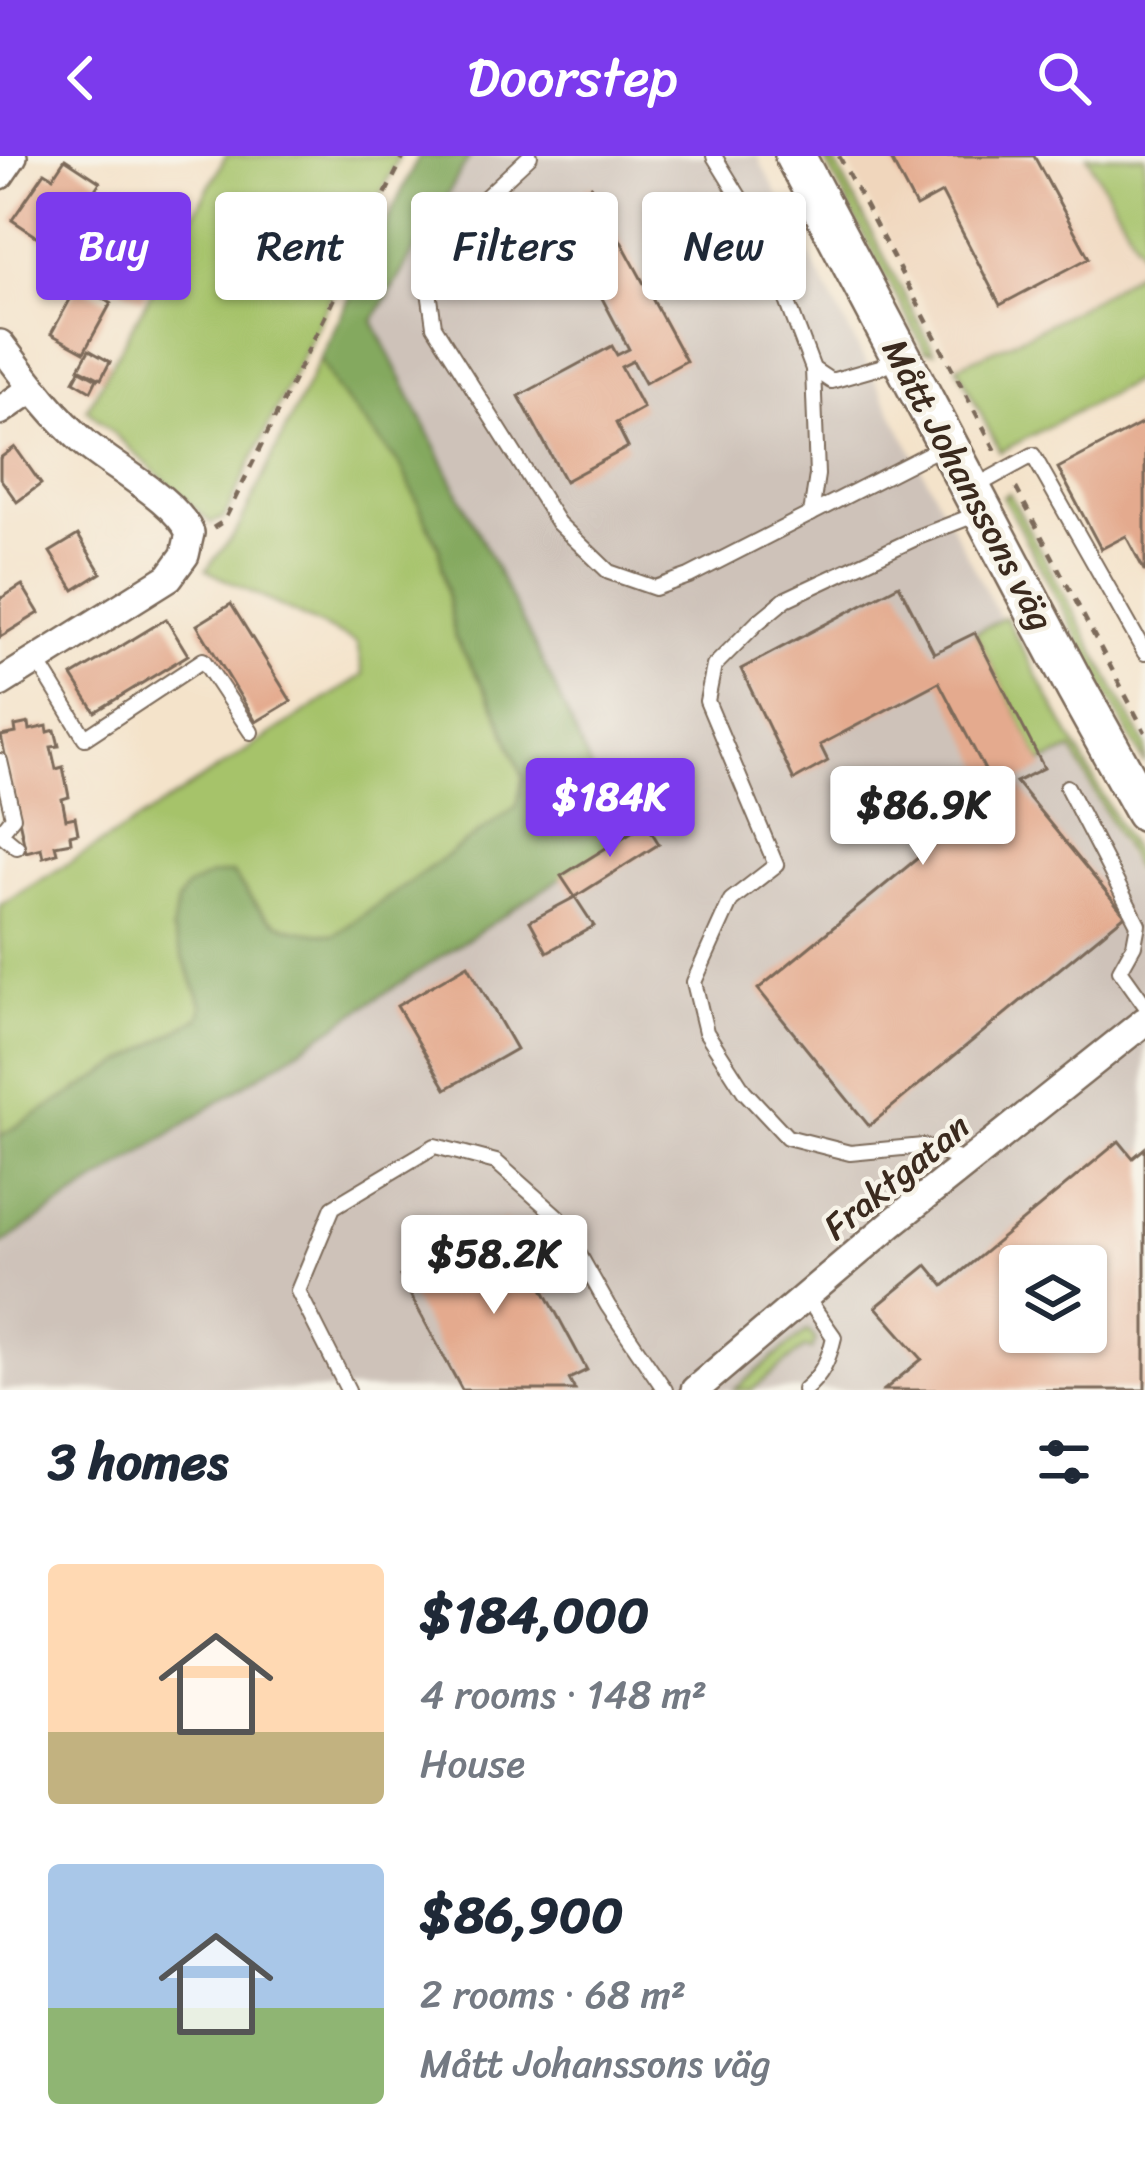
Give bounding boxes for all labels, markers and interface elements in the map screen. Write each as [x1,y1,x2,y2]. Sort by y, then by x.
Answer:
text: Doorstep [467,30,678,126]
icon: back [48,45,114,111]
icon: search [1031,45,1097,111]
chip: Buy [36,192,191,300]
chip: Rent [215,192,387,300]
chip: Filters [411,192,618,300]
chip: New [642,192,806,300]
street label: Mått Johanssons väg [864,327,1072,642]
pin: $184K [526,758,694,860]
text: $184K [553,762,667,831]
pin: $86.9K [825,766,1021,868]
text: $86.9K [857,770,989,839]
street label: Fraktgatan [808,1097,985,1257]
pin: $58.2K [396,1215,592,1317]
text: $58.2K [428,1219,560,1288]
map controls [999,1245,1107,1353]
button: layers [999,1245,1107,1353]
text: 3 homes [48,1417,228,1507]
icon: filters [1031,1429,1097,1495]
text: $184,000 [420,1570,649,1660]
icon: home [144,1612,288,1756]
text: 4 rooms · 148 m² [420,1660,707,1729]
text: House [420,1729,525,1798]
text: $86,900 [420,1870,624,1960]
icon: home [144,1912,288,2056]
text: 2 rooms · 68 m² [420,1960,686,2029]
text: Mått Johanssons väg [420,2029,771,2098]

